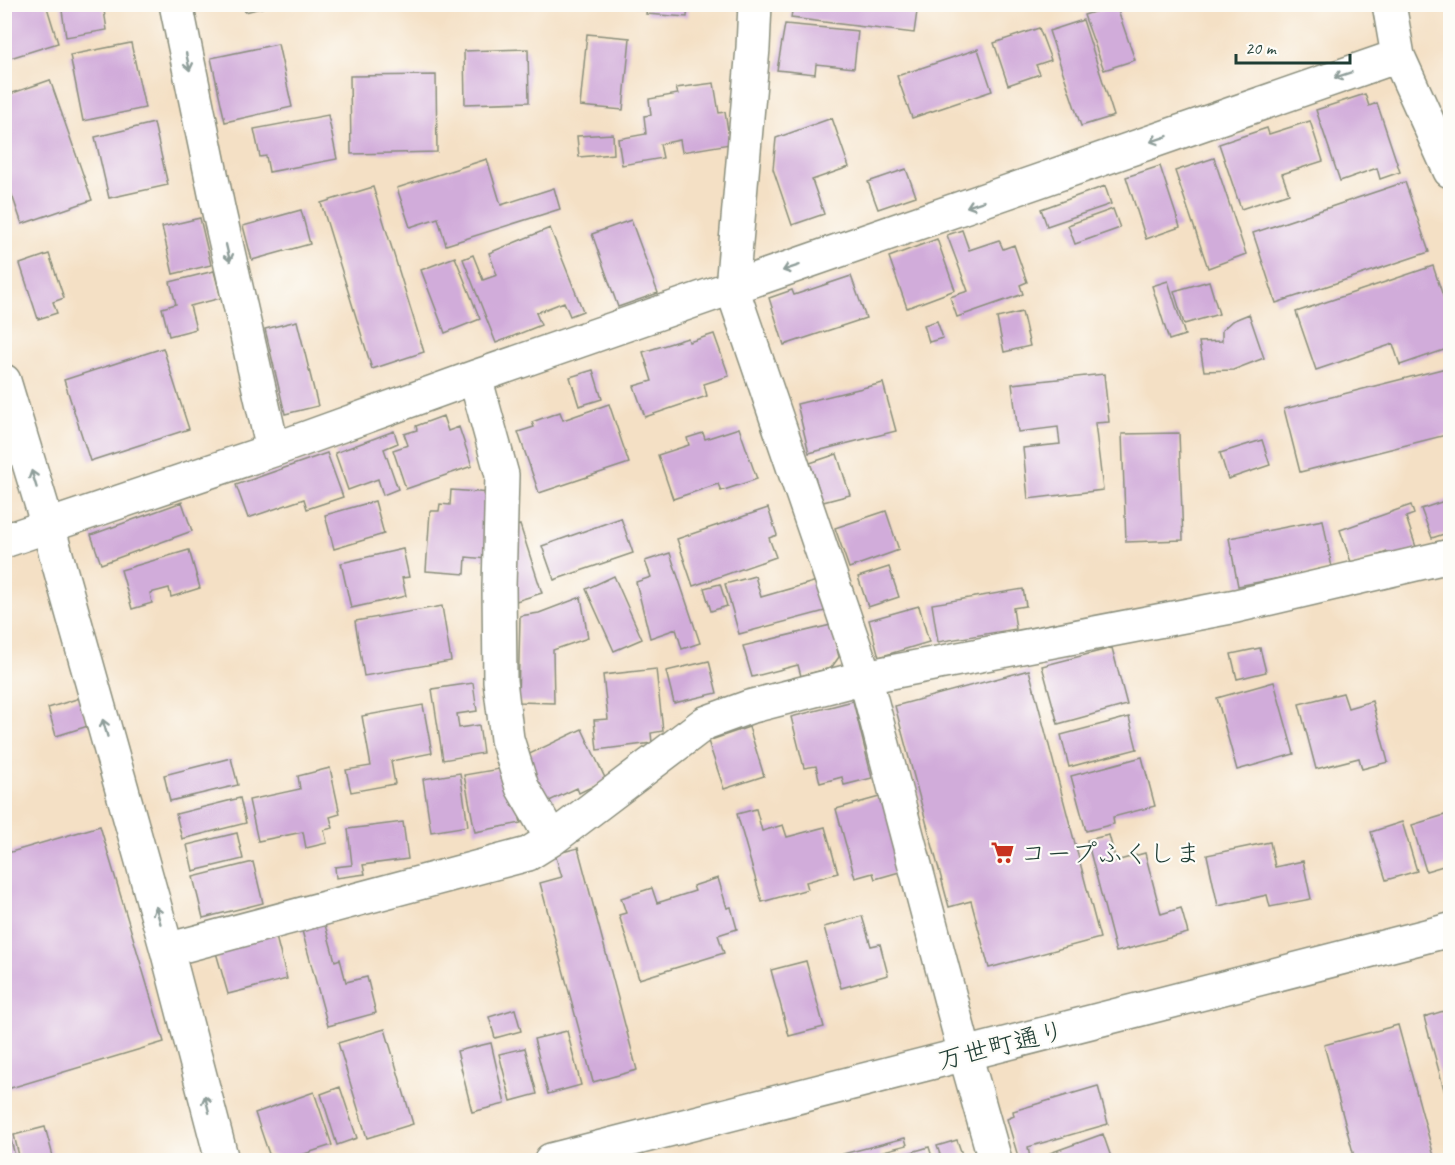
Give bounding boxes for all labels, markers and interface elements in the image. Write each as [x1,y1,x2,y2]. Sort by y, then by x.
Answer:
scale bar [1236,27,1350,65]
text: 20 m [1245,37,1278,59]
one-way arrow [183,52,194,71]
one-way arrow [1334,71,1353,82]
one-way arrow [1150,135,1169,146]
one-way arrow [966,199,985,210]
one-way arrow [223,242,234,262]
one-way arrow [782,263,801,274]
one-way arrow [28,470,39,489]
one-way arrow [98,718,110,737]
place label: コープふくしま [1020,837,1201,870]
supermarket icon: コープふくしま [989,840,1015,866]
one-way arrow [152,906,163,925]
street label: 万世町通り [934,1014,1068,1077]
one-way arrow [201,1095,212,1114]

